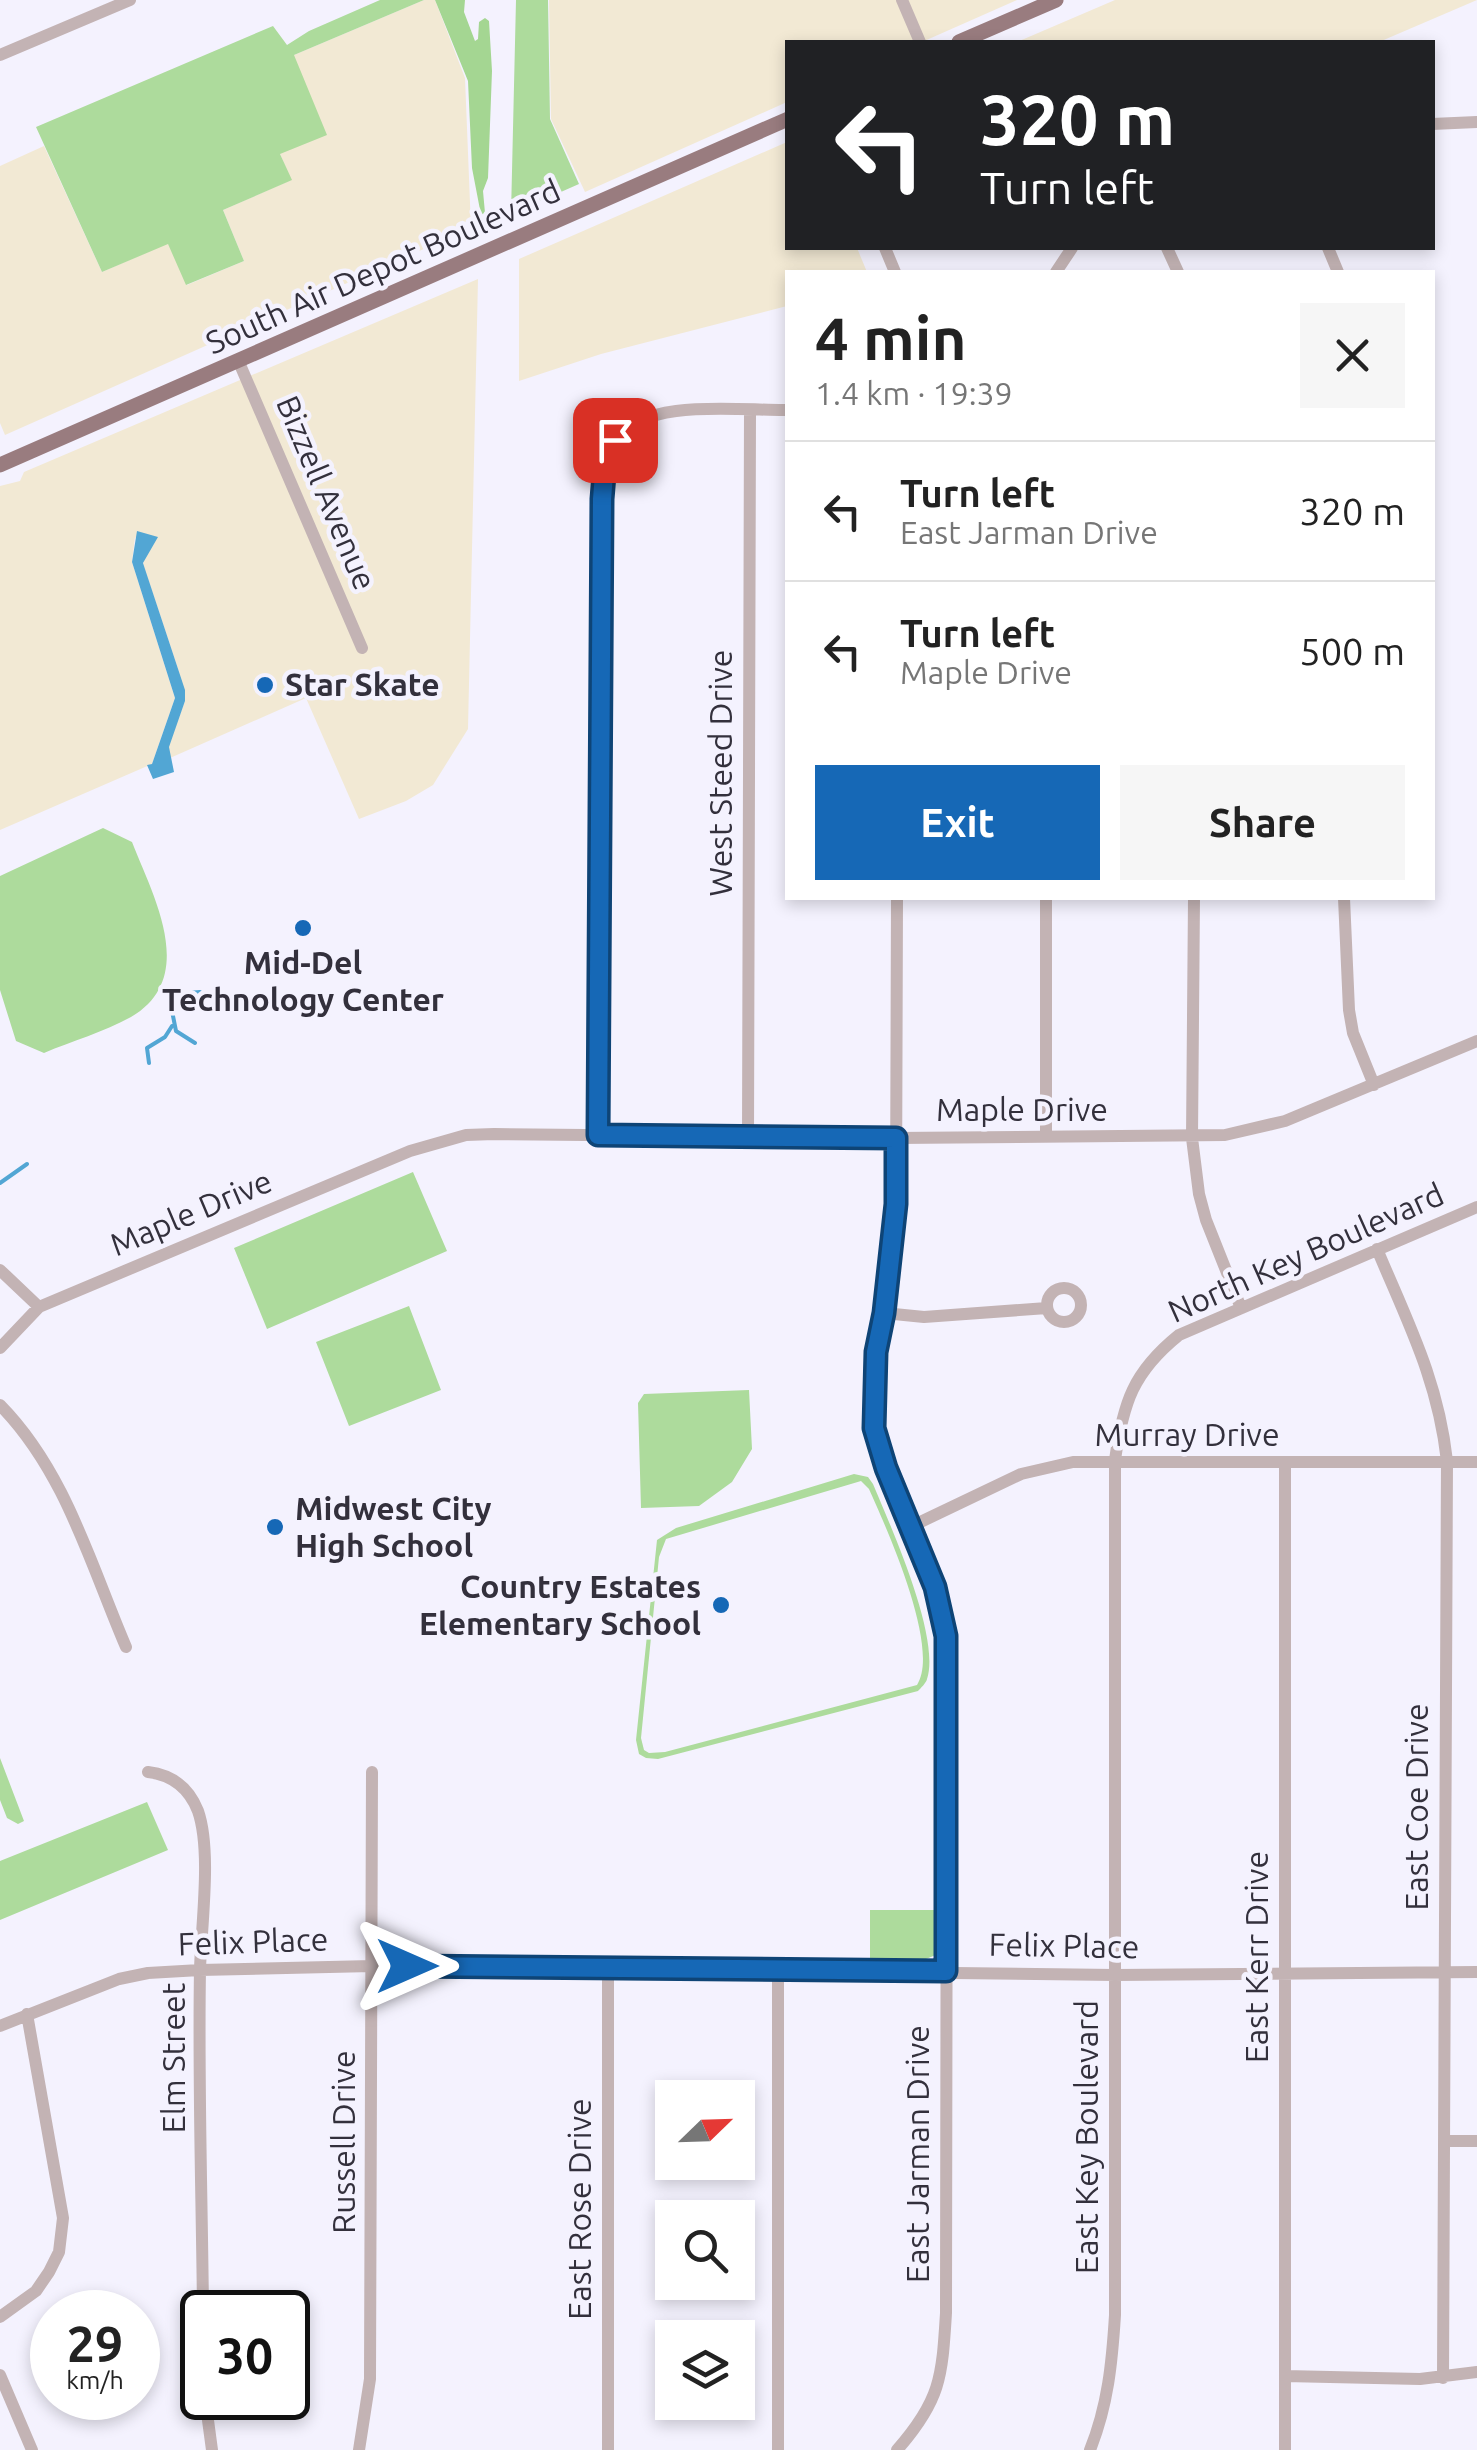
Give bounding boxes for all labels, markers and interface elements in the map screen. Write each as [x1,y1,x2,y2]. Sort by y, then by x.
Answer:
icon: left [815,80,945,210]
text: 320 m [980,80,1175,158]
text: Turn left [980,162,1154,213]
street label: South Air Depot Boulevard [200,172,565,361]
button: close [1300,303,1405,408]
text: 4 min [815,304,967,371]
text: 1.4 km · 19:39 [815,375,1013,411]
street label: Bizzell Avenue [270,390,384,595]
pin [573,398,658,483]
icon: arrive [588,413,643,468]
text: Turn left [900,472,1055,514]
icon: left [815,484,870,539]
text: 320 m [1299,490,1405,532]
text: East Jarman Drive [900,514,1158,550]
text: Turn left [900,612,1055,654]
icon: left [815,624,870,679]
text: 500 m [1299,630,1405,672]
street label: West Steed Drive [702,650,738,896]
text: Maple Drive [900,654,1072,690]
place label: Star Skate [285,666,440,702]
marker: Star Skate [254,674,276,696]
button: Exit [815,765,1100,880]
button: Share [1120,765,1405,880]
marker: Mid-Del Technology Center [292,917,314,939]
place label: Mid-Del Technology Center [162,944,444,1017]
street label: Maple Drive [936,1091,1108,1127]
street label: Maple Drive [104,1162,277,1262]
street label: North Key Boulevard [1162,1175,1449,1329]
street label: Murray Drive [1094,1416,1280,1452]
place label: Midwest City High School [295,1490,492,1563]
marker: Midwest City High School [264,1516,286,1538]
place label: Country Estates Elementary School [419,1568,701,1641]
marker: Country Estates Elementary School [710,1594,732,1616]
street label: East Coe Drive [1398,1703,1434,1911]
street label: East Kerr Drive [1238,1851,1274,2063]
position arrow [355,1914,459,2018]
street label: Felix Place [177,1920,329,1962]
street label: Felix Place [988,1926,1140,1964]
street label: Elm Street [155,1982,191,2133]
street label: East Key Boulevard [1068,2000,1104,2274]
street label: East Jarman Drive [899,2025,935,2283]
street label: Russell Drive [325,2050,361,2234]
north arrow [655,2080,755,2180]
map controls [655,2080,755,2420]
street label: East Rose Drive [561,2098,597,2320]
button: search [655,2200,755,2300]
speed limit sign: 30 [180,2290,310,2420]
text: 29 [67,2315,123,2371]
button: layers [655,2320,755,2420]
text: km/h [66,2366,124,2394]

